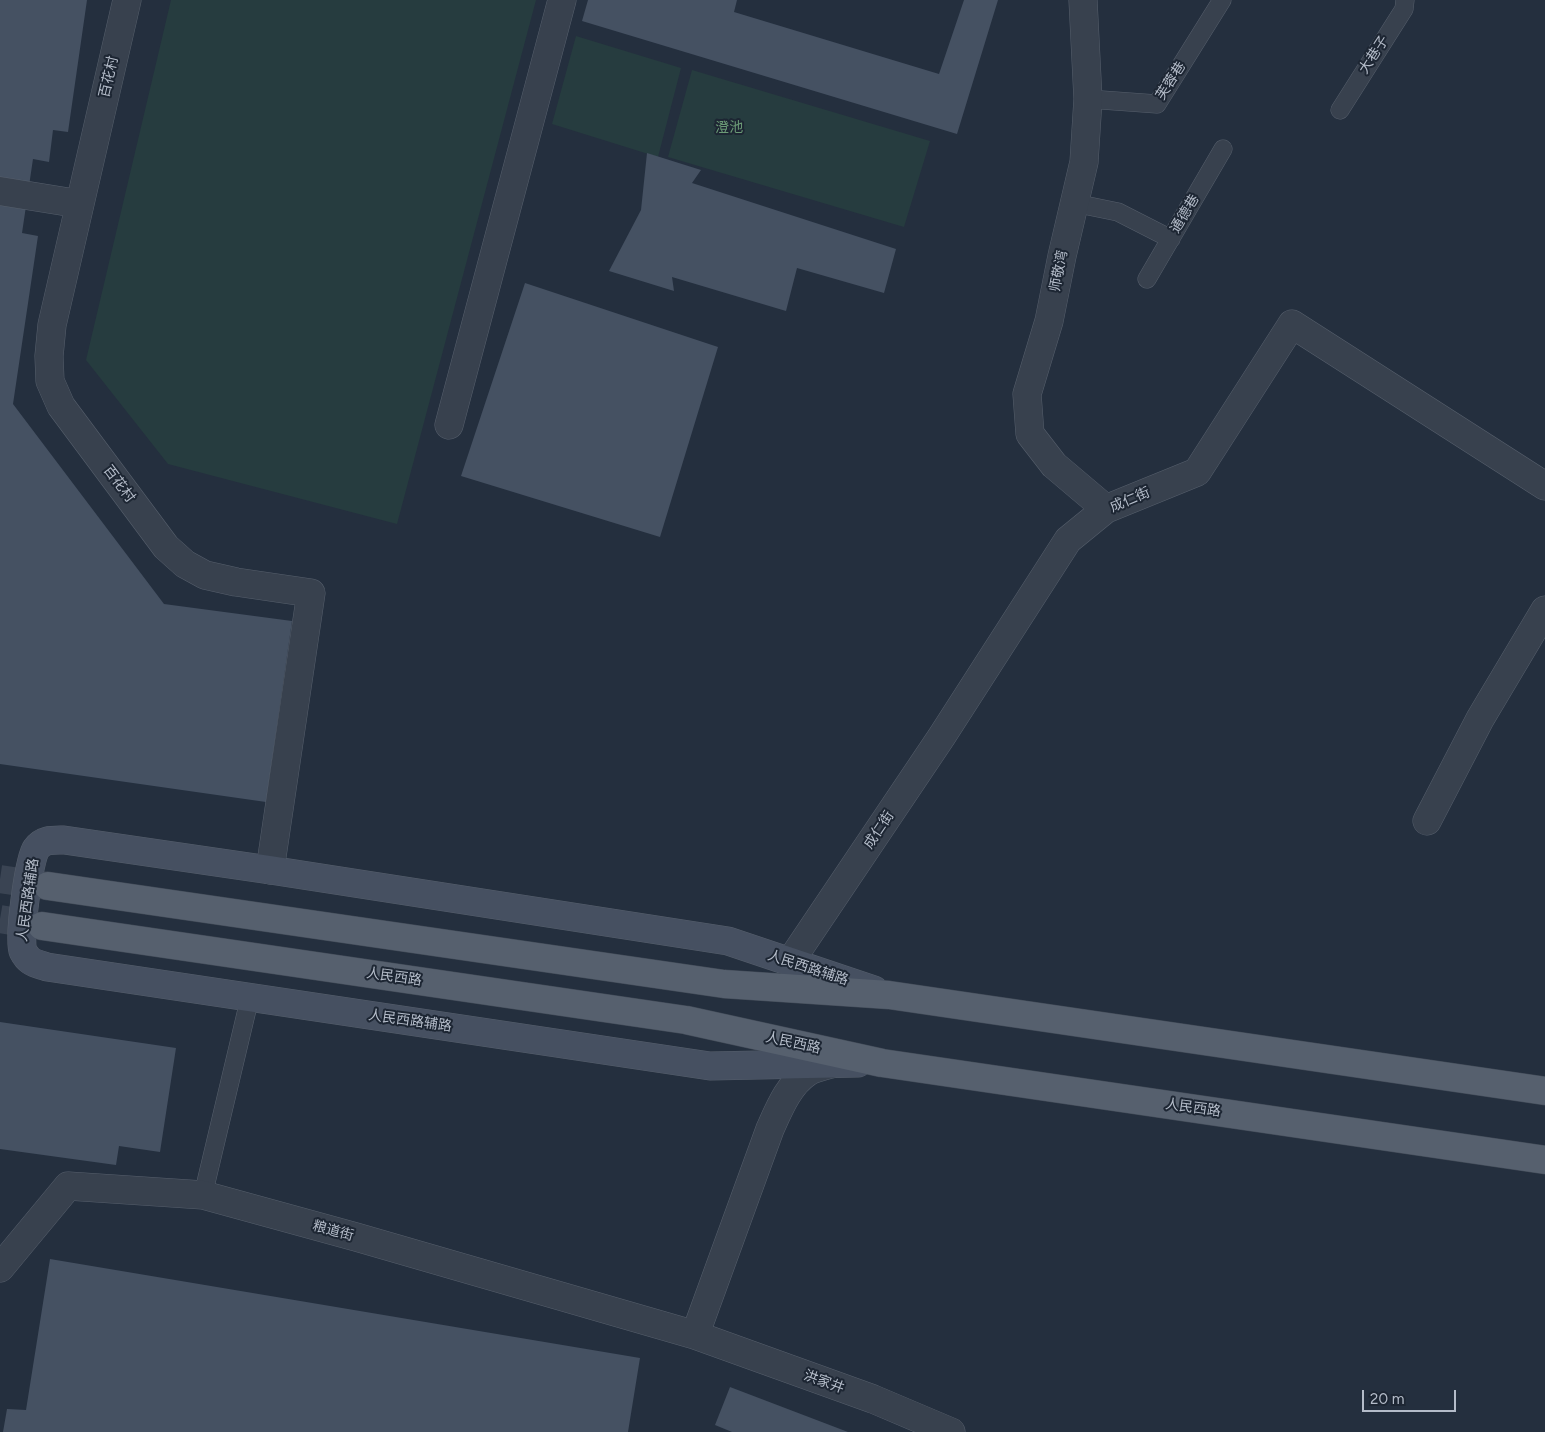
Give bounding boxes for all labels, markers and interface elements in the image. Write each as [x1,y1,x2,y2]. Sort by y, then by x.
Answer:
street label: 大巷子 [1356,33,1392,77]
street label: 百花村 [96,55,122,99]
street label: 芙蓉巷 [1153,59,1189,103]
park label: 澄池 [715,120,743,136]
street label: 通德巷 [1167,192,1203,236]
street label: 师敬湾 [1047,249,1071,293]
street label: 百花村 [100,462,138,506]
street label: 成仁街 [1107,484,1153,516]
street label: 成仁街 [860,808,898,852]
street label: 人民西路辅路 [14,857,42,943]
street label: 人民西路辅路 [765,947,851,989]
street label: 人民西路 [365,965,423,989]
street label: 人民西路辅路 [367,1007,453,1035]
street label: 人民西路 [764,1029,822,1057]
street label: 人民西路 [1164,1096,1222,1120]
street label: 粮道街 [311,1217,355,1245]
street label: 洪家井 [801,1367,847,1397]
scale bar [1365,1380,1459,1412]
text: 20 m [1370,1390,1404,1408]

